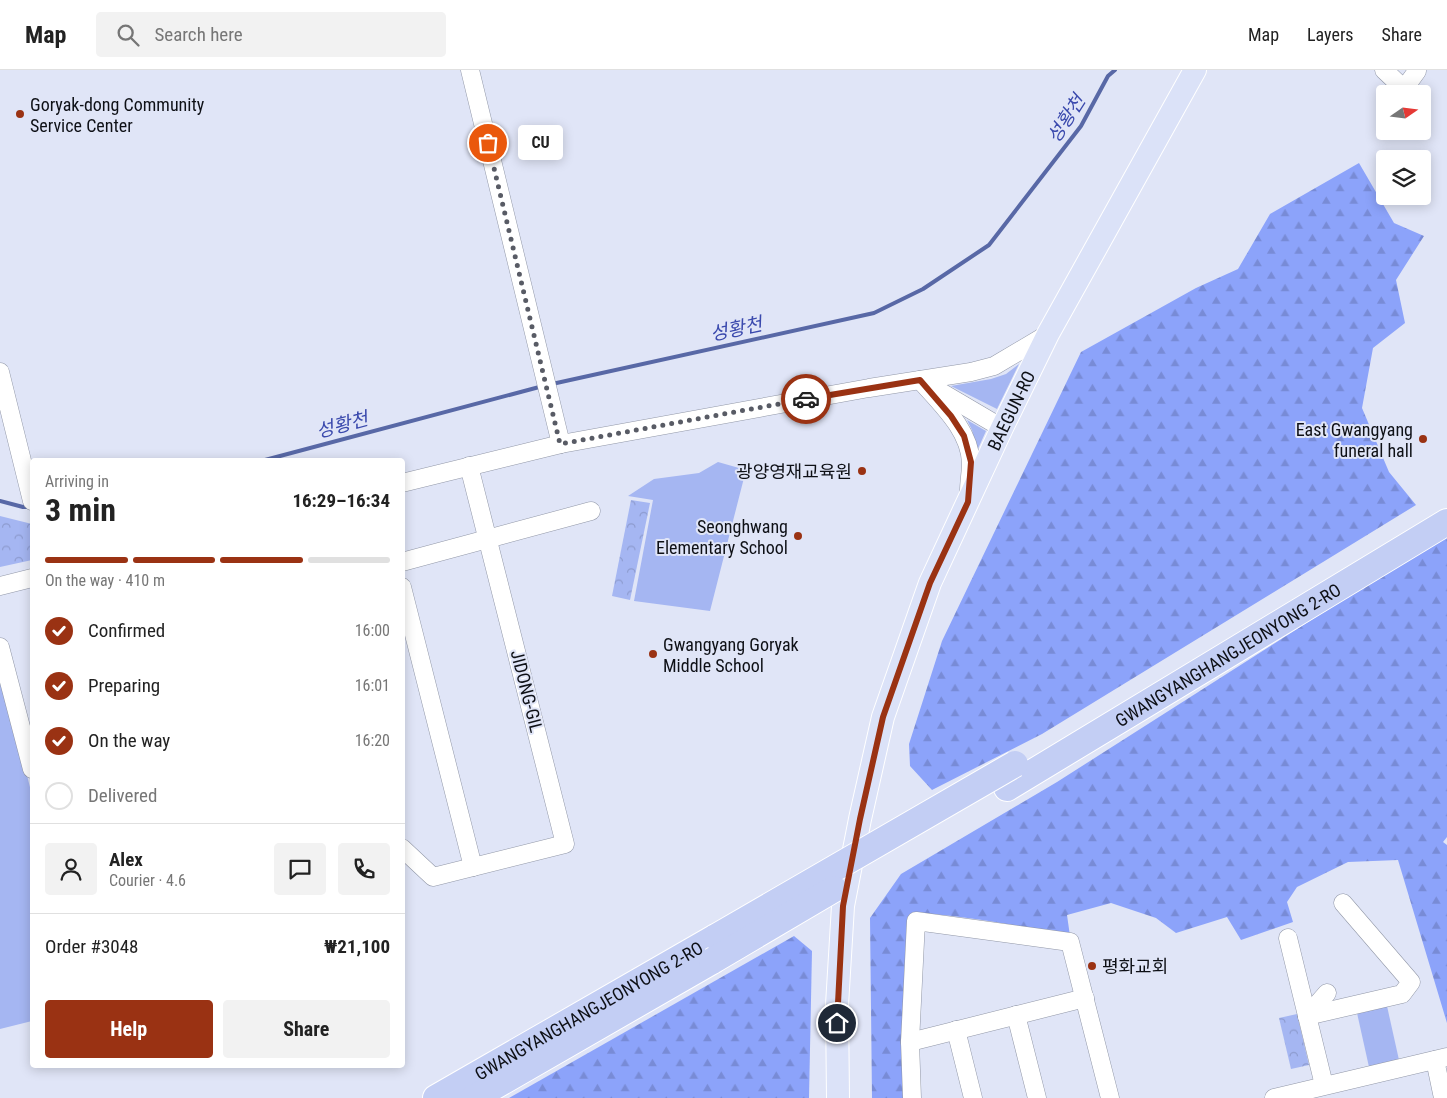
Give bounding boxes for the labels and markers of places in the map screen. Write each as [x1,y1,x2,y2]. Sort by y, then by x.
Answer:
place label: Goryak-dong Community Service Center [30,94,205,136]
marker: Goryak-dong Community Service Center [14,108,26,120]
pin [467,122,509,164]
callout: CU [518,126,563,160]
place label: East Gwangyang funeral hall [1296,419,1413,461]
marker: East Gwangyang funeral hall [1417,433,1429,445]
place label: 광양영재교육원 [736,461,852,482]
marker: 광양영재교육원 [856,465,868,477]
place label: Seonghwang Elementary School [656,516,788,558]
marker: Seonghwang Elementary School [792,530,804,542]
place label: Gwangyang Goryak Middle School [663,634,799,676]
marker: Gwangyang Goryak Middle School [647,648,659,660]
place label: 평화교회 [1102,956,1168,977]
marker: 평화교회 [1086,960,1098,972]
pin [816,1002,858,1044]

